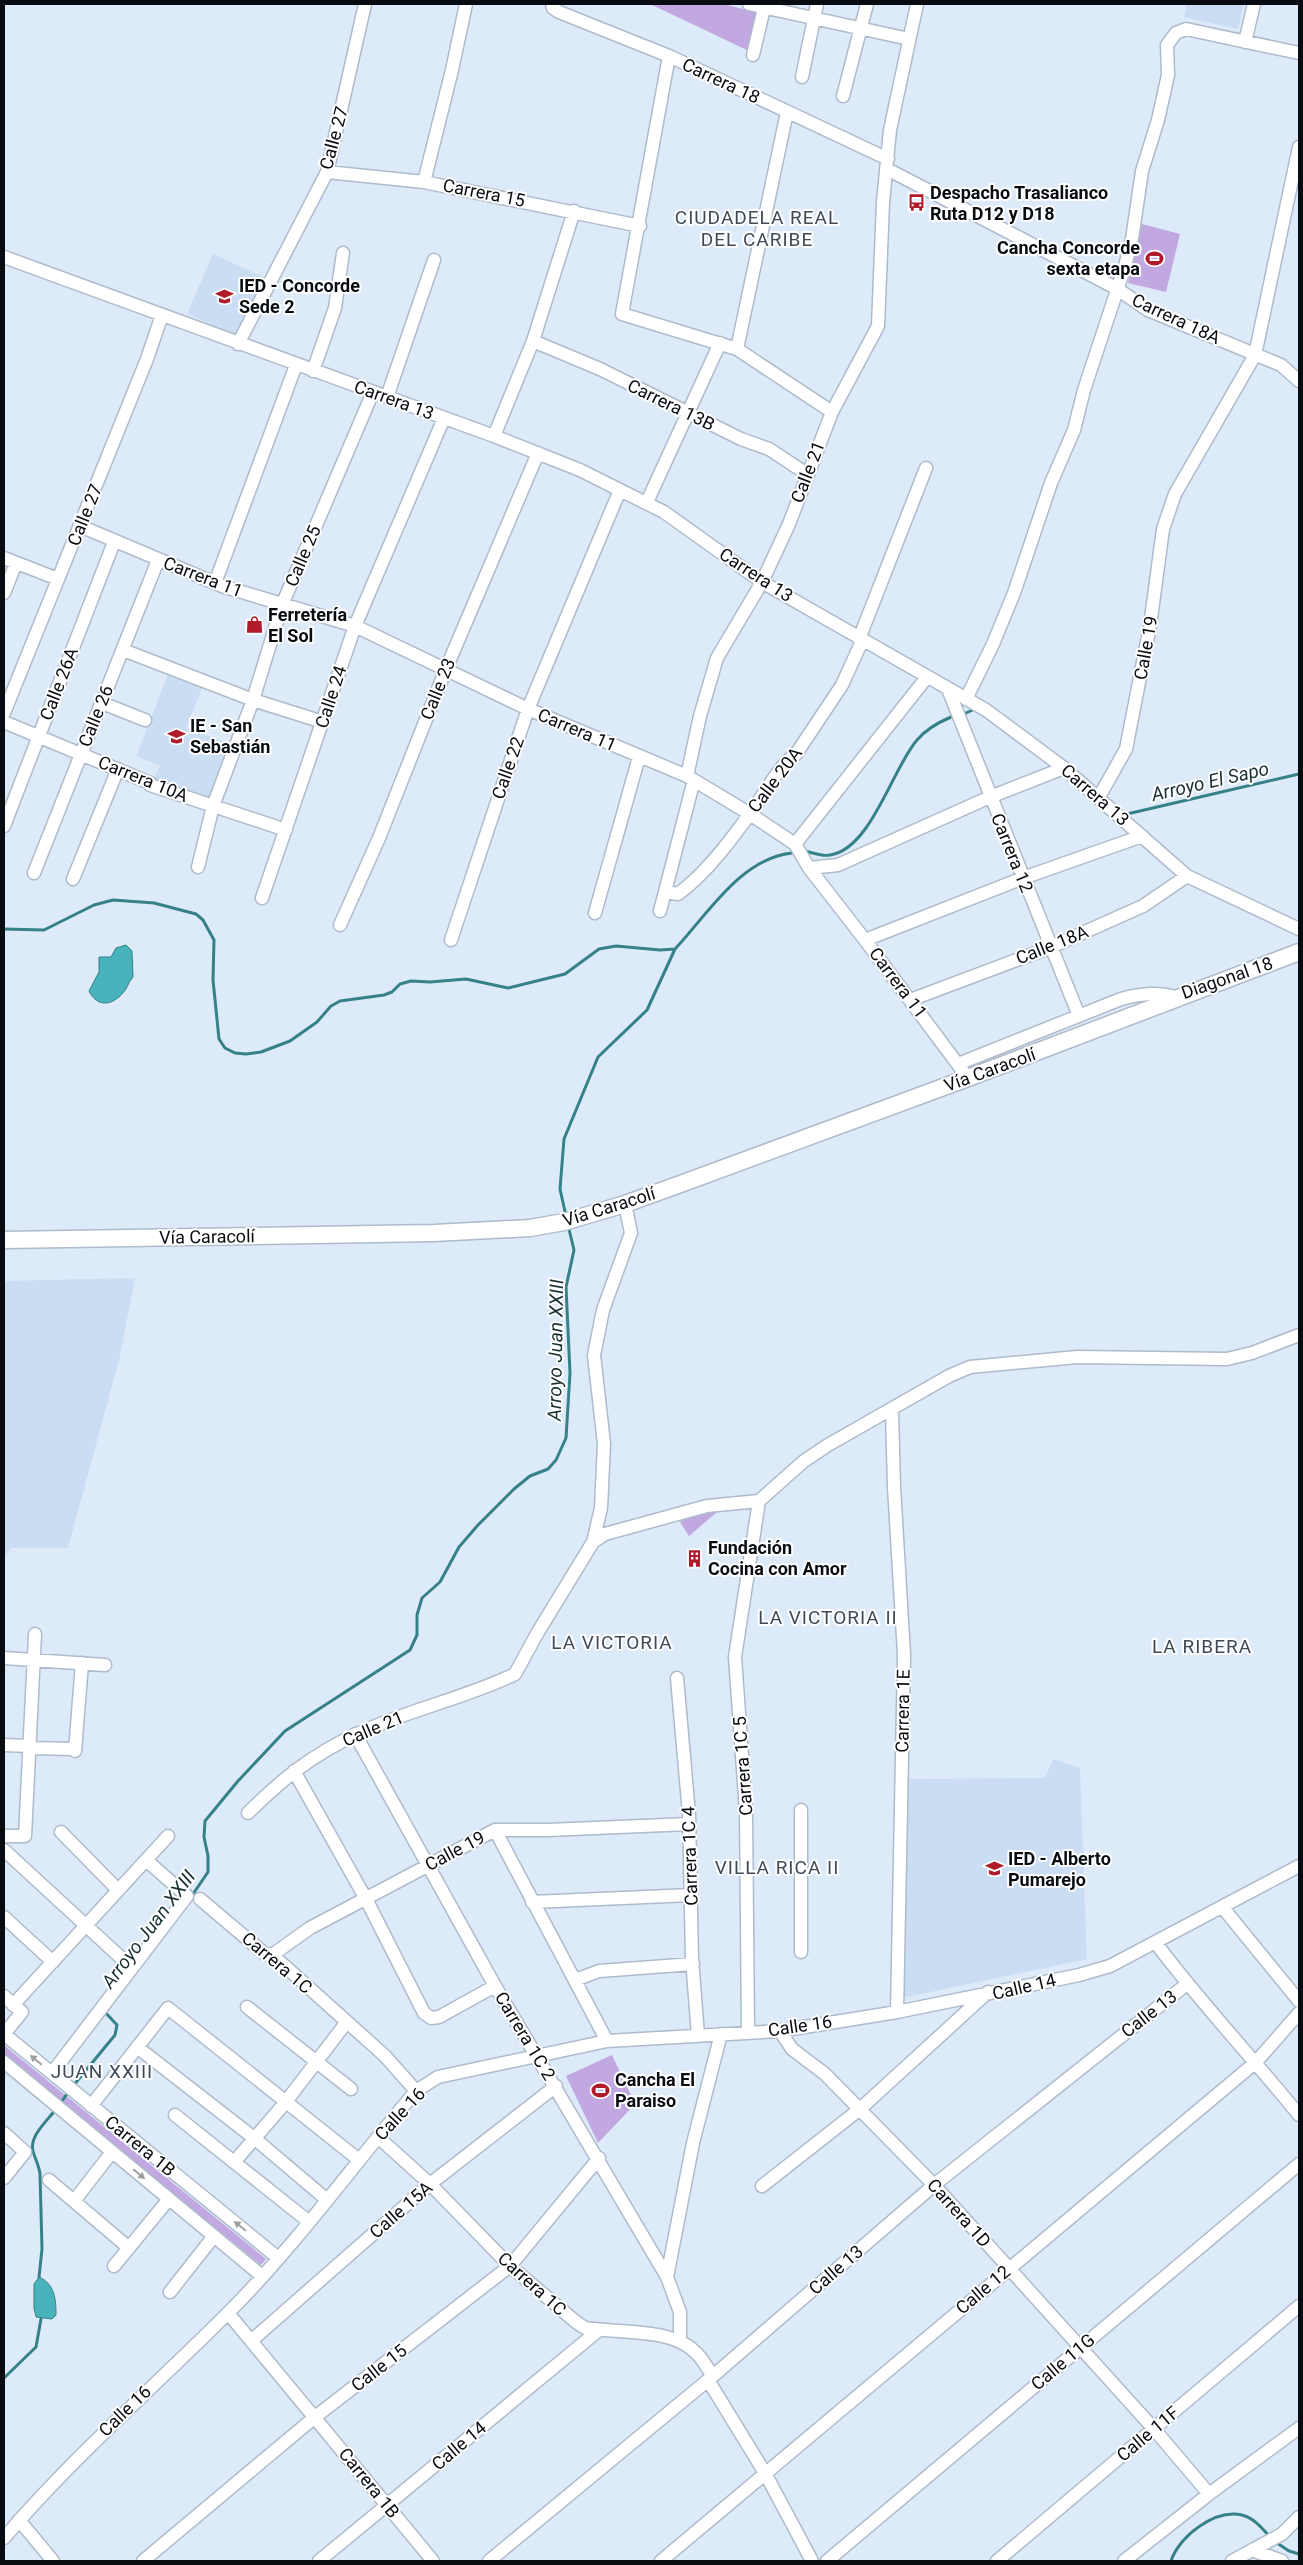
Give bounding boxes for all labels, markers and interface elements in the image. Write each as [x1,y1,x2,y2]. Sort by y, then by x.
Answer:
street label: Carrera 18 [679,53,763,108]
street label: Calle 27 [315,104,352,172]
street label: Carrera 15 [441,174,527,211]
place label: Despacho Trasalianco Ruta D12 y D18 [930,182,1108,224]
bus stop icon: Despacho Trasalianco Ruta D12 y D18 [906,193,926,213]
district label: CIUDADELA REAL DEL CARIBE [675,206,839,251]
place label: Cancha Concorde sexta etapa [997,237,1140,279]
sports icon: Cancha Concorde sexta etapa [1144,248,1164,268]
place label: IED - Concorde Sede 2 [239,275,360,317]
school or university icon: IED - Concorde Sede 2 [215,286,235,306]
street label: Carrera 18A [1129,289,1224,348]
street label: Carrera 13B [624,374,718,435]
street label: Carrera 13 [351,375,437,424]
street label: Calle 21 [786,438,829,506]
street label: Calle 27 [63,481,106,549]
street label: Calle 25 [280,522,325,590]
street label: Carrera 13 [716,543,797,606]
street label: Carrera 11 [161,552,246,601]
place label: Ferretería El Sol [268,604,347,646]
street label: Calle 19 [1130,614,1161,682]
shop icon: Ferretería El Sol [244,615,264,635]
street label: Calle 26A [35,644,82,723]
street label: Calle 23 [416,655,459,723]
street label: Calle 24 [311,663,350,731]
street label: Calle 26 [74,682,117,750]
street label: Carrera 11 [535,704,620,755]
place label: IE - San Sebastián [190,715,270,757]
school or university icon: IE - San Sebastián [166,726,186,746]
street label: Calle 22 [487,734,528,802]
street label: Calle 20A [743,743,806,816]
street label: Carrera 10A [95,751,191,806]
water label: Arroyo El Sapo [1148,757,1271,806]
street label: Carrera 13 [1057,759,1134,830]
street label: Carrera 12 [987,810,1038,895]
street label: Calle 18A [1013,920,1091,969]
street label: Carrera 11 [865,943,932,1022]
street label: Diagonal 18 [1178,952,1275,1003]
street label: Vía Caracolí [941,1043,1039,1096]
street label: Vía Caracolí [560,1182,658,1231]
street label: Vía Caracolí [159,1225,256,1248]
water label: Arroyo Juan XXIII [543,1279,568,1422]
place label: Fundación Cocina con Amor [708,1537,847,1579]
building icon: Fundación Cocina con Amor [684,1548,704,1568]
district label: LA VICTORIA II [758,1606,898,1629]
district label: LA VICTORIA [551,1631,673,1654]
district label: LA RIBERA [1152,1635,1252,1658]
street label: Carrera 1E [891,1669,914,1753]
street label: Calle 21 [339,1706,407,1751]
street label: Carrera 1C 5 [729,1716,756,1816]
street label: Carrera 1C 4 [677,1806,702,1906]
street label: Calle 19 [421,1826,488,1875]
place label: IED - Alberto Pumarejo [1008,1848,1111,1890]
district label: VILLA RICA II [715,1856,839,1879]
school or university icon: IED - Alberto Pumarejo [984,1859,1004,1879]
water label: Arroyo Juan XXIII [96,1866,200,1994]
street label: Carrera 1C [238,1927,317,1998]
street label: Calle 14 [990,1969,1058,2004]
street label: Calle 13 [1117,1985,1181,2042]
street label: Carrera 1C 2 [491,1988,560,2084]
street label: Calle 16 [767,2011,833,2040]
one-way arrow [30,2055,43,2066]
district label: JUAN XXIII [51,2060,153,2083]
place label: Cancha El Paraiso [615,2069,695,2111]
sports icon: Cancha El Paraiso [591,2080,611,2100]
street label: Calle 16 [370,2083,429,2144]
street label: Carrera 1B [101,2111,180,2180]
one-way arrow [132,2168,145,2179]
street label: Carrera 1D [923,2174,996,2251]
street label: Calle 15A [365,2177,437,2243]
one-way arrow [233,2221,246,2232]
street label: Calle 13 [804,2241,867,2299]
street label: Carrera 1C [494,2247,571,2320]
street label: Calle 12 [951,2261,1014,2318]
street label: Calle 11G [1027,2329,1099,2394]
street label: Calle 15 [347,2339,411,2396]
street label: Calle 16 [94,2381,155,2441]
street label: Calle 11F [1112,2402,1183,2466]
street label: Calle 14 [427,2417,490,2474]
street label: Carrera 1B [335,2443,404,2522]

